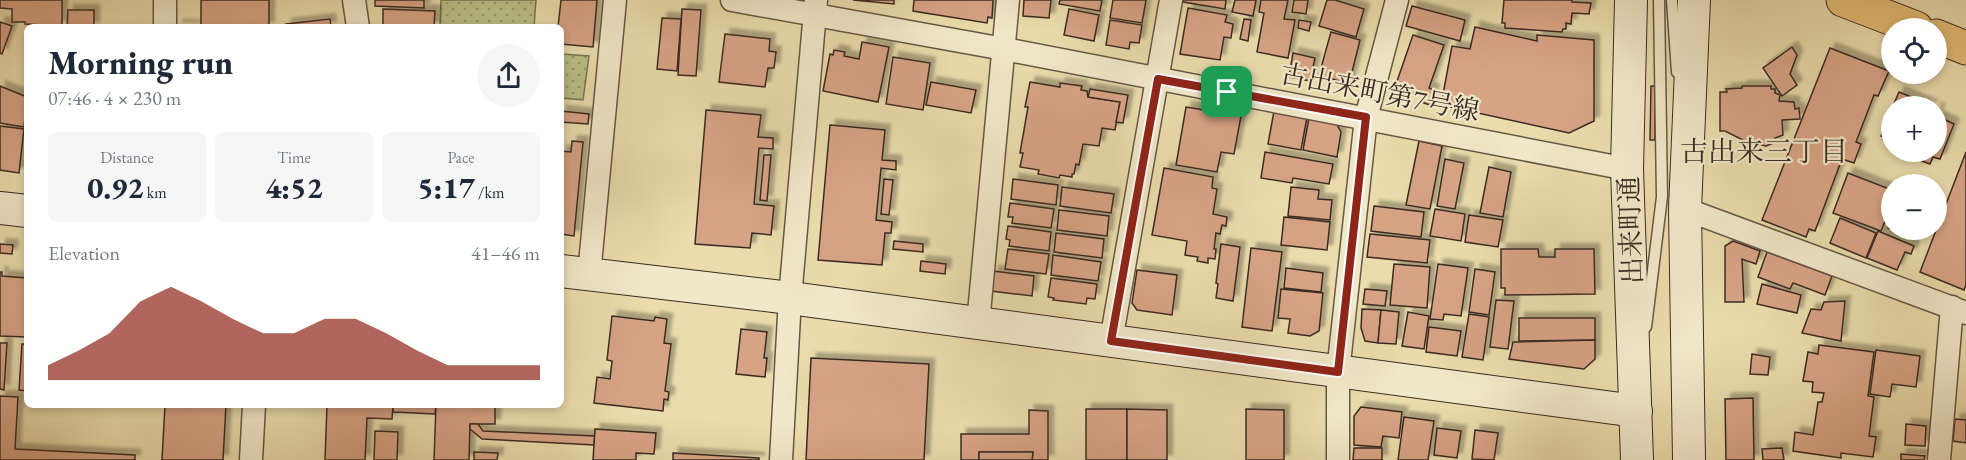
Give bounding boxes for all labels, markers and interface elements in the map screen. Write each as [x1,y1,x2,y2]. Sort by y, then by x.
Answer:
map controls [1881,18,1947,240]
button: locate [1881,18,1947,84]
text: Morning run [48,41,233,84]
button: share [477,44,540,107]
street label: 古出来町第7号線 [1278,56,1482,128]
pin [1201,66,1252,117]
icon: arrive [1210,75,1243,108]
text: 07:46 · 4 × 230 m [48,85,181,111]
button: + [1881,96,1947,162]
district label: 古出来三丁目 [1680,133,1848,169]
text: Distance [100,147,154,168]
text: Time [277,147,311,168]
text: Pace [448,147,474,168]
text: 0.92 [87,168,143,207]
text: 4:52 [265,168,323,207]
text: 5:17 [418,168,475,207]
button: − [1881,174,1947,240]
street label: 出来町通 [1611,175,1649,285]
text: km [143,182,167,203]
text: /km [475,182,504,203]
text: Elevation [48,240,120,266]
text: 41–46 m [471,240,540,266]

